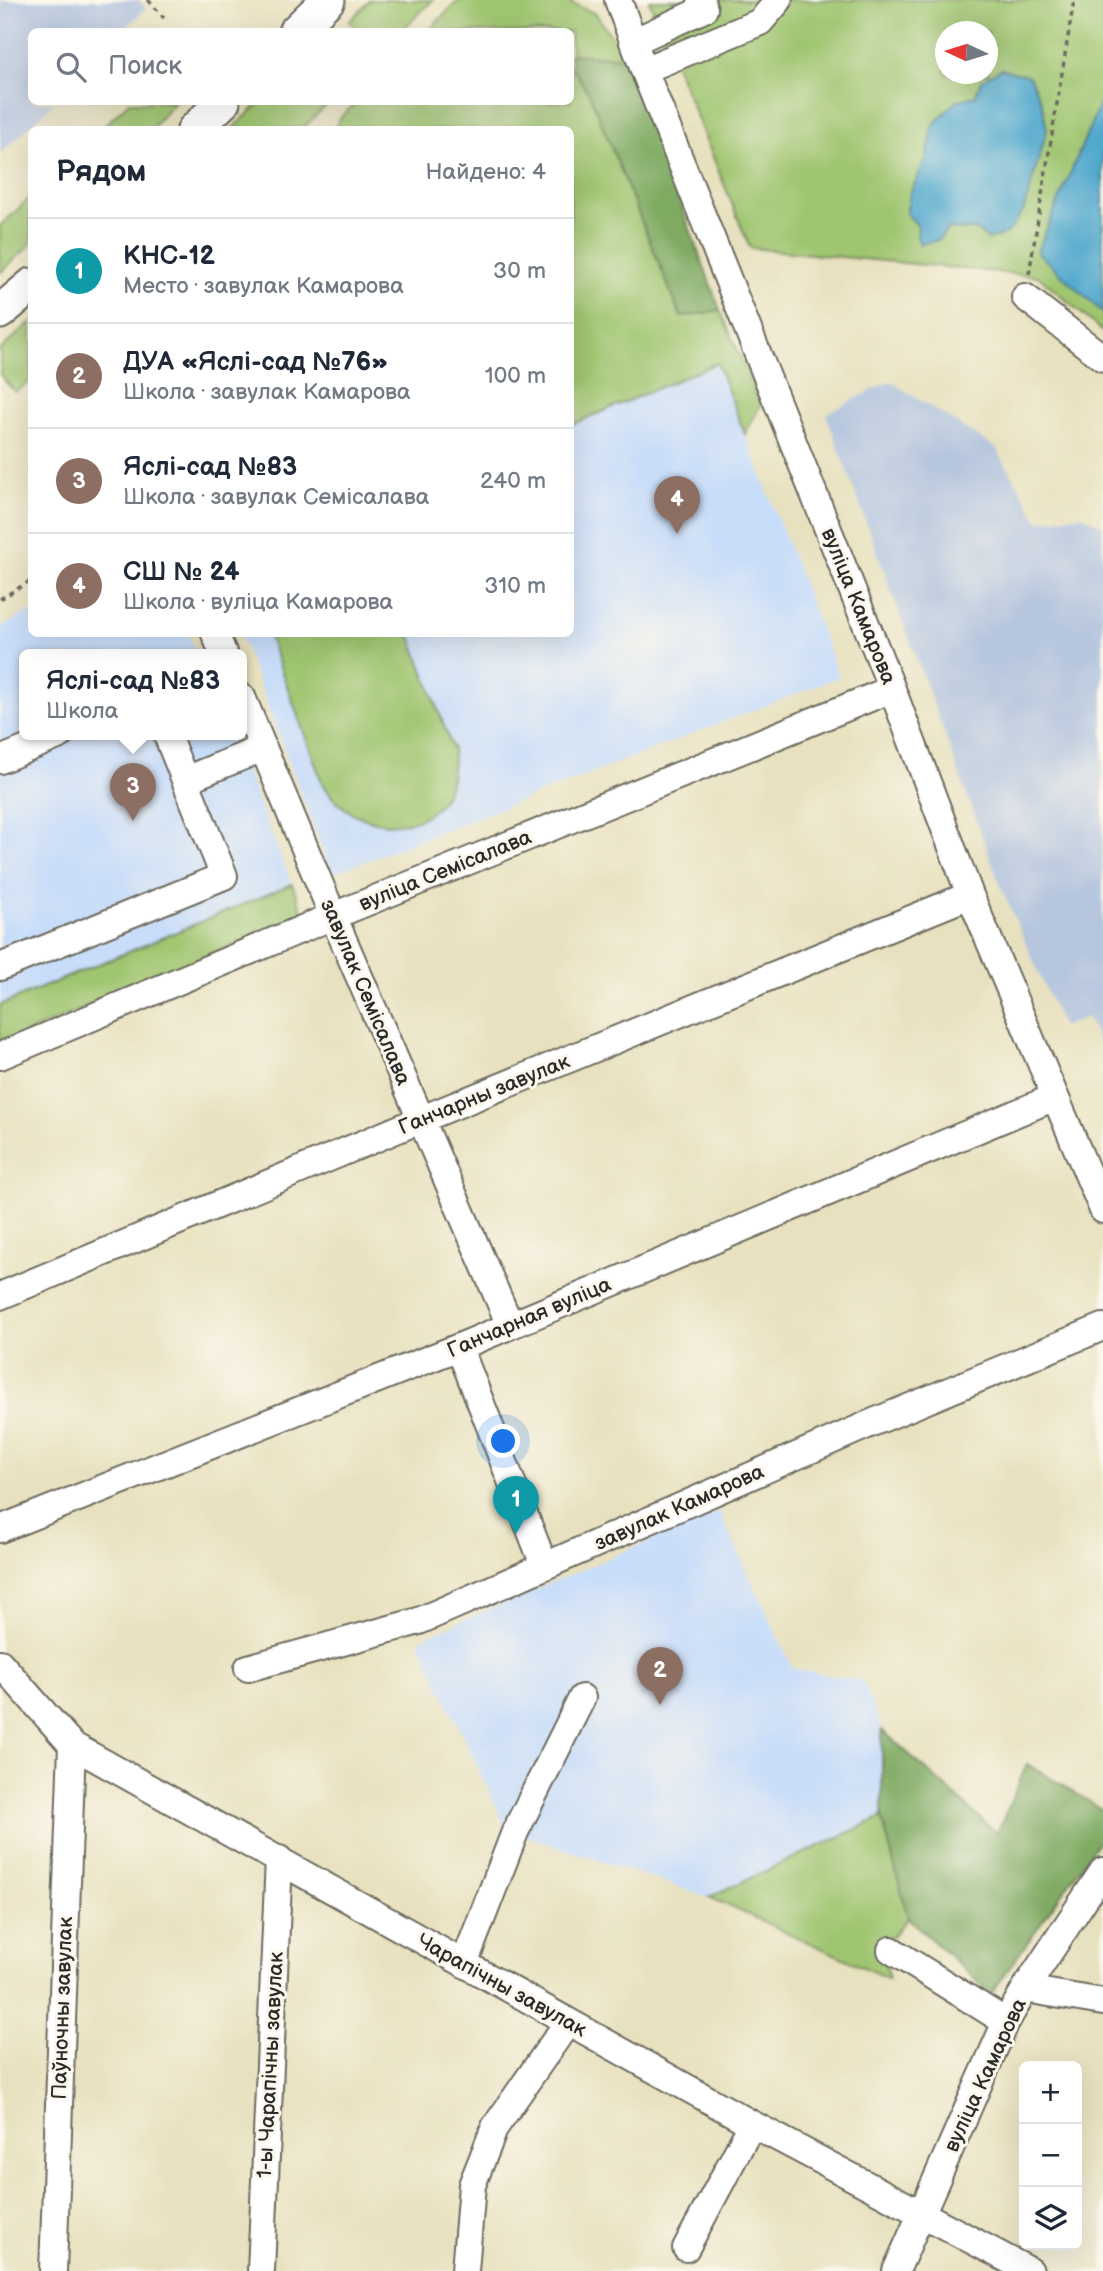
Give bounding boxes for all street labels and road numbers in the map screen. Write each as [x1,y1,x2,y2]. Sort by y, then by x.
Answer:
street label: вуліца Камарова [816,524,902,689]
street label: вуліца Семісалава [355,824,536,916]
street label: завулак Семісалава [315,895,416,1090]
street label: Ганчарны завулак [395,1049,573,1140]
street label: Ганчарная вуліца [444,1272,615,1363]
street label: завулак Камарова [591,1459,768,1556]
street label: Паўночны завулак [47,1916,78,2100]
street label: Чарапічны завулак [413,1928,591,2042]
street label: 1-ы Чарапічны завулак [252,1951,289,2179]
street label: вуліца Камарова [939,1994,1032,2156]

